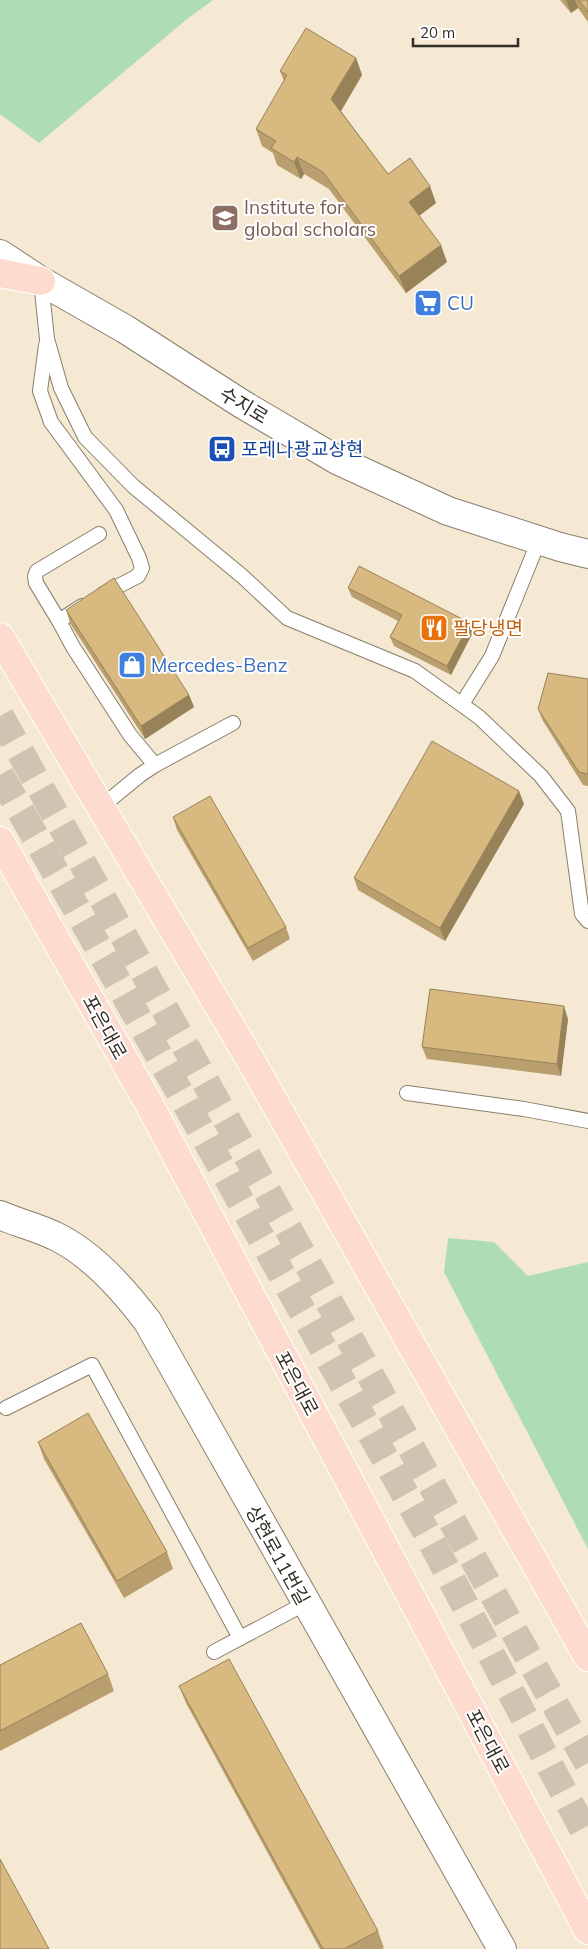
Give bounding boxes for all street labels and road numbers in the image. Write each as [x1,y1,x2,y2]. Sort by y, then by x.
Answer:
street label: 수지로 [215,381,273,429]
street label: 포은대로 [78,991,132,1063]
street label: 포은대로 [270,1346,324,1420]
street label: 상현로11번길 [241,1501,315,1609]
street label: 포은대로 [461,1704,515,1778]

